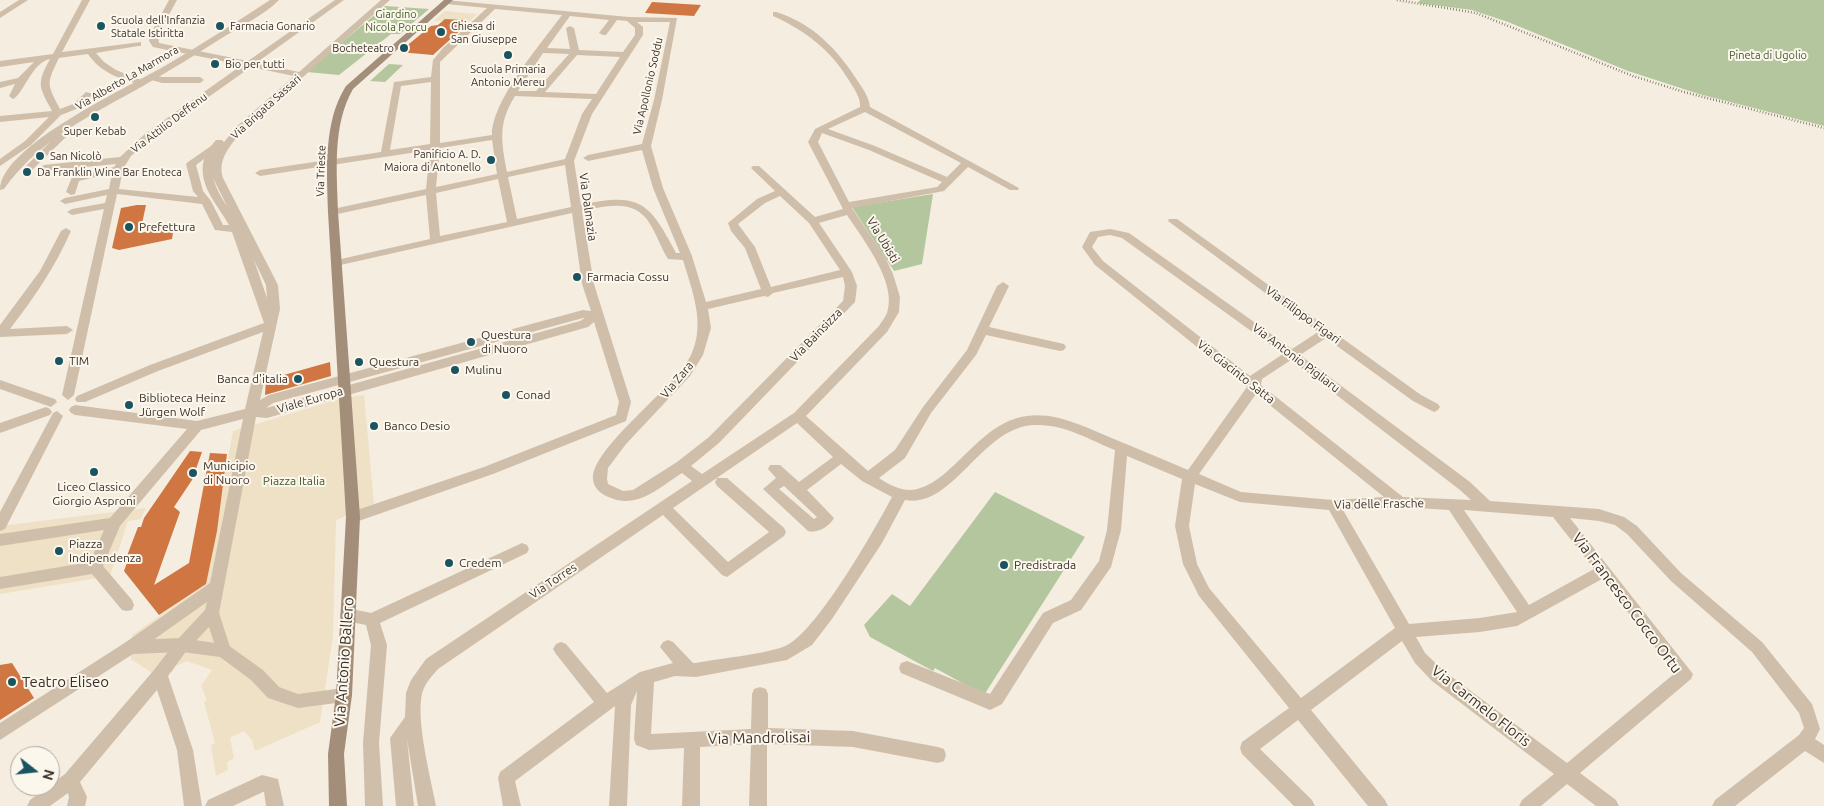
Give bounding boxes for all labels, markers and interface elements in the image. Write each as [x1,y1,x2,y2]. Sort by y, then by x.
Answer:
park label: Giardino Nicola Porcu [365,7,427,33]
place label: Scuola dell'Infanzia Statale Istiritta [111,13,205,39]
place label: Farmacia Gonario [230,19,315,33]
place label: Chiesa di San Giuseppe [451,19,517,45]
marker: Scuola dell'Infanzia Statale Istiritta [95,20,107,32]
marker: Farmacia Gonario [214,20,226,32]
marker: Chiesa di San Giuseppe [435,26,447,38]
street label: Via Apollonio Soddu [630,36,666,136]
place label: Bocheteatro [332,41,394,55]
marker: Bocheteatro [398,42,410,54]
street label: Via Alberto La Marmora [73,43,181,113]
park label: Pineta di Ugolio [1729,48,1807,62]
marker: Scuola Primaria Antonio Mereu [502,49,514,61]
place label: Bio per tutti [225,57,285,71]
marker: Bio per tutti [209,58,221,70]
place label: Scuola Primaria Antonio Mereu [470,62,546,88]
street label: Via Brigata Sassari [228,72,304,142]
street label: Via Attilio Deffenu [128,90,210,156]
marker: Super Kebab [89,111,101,123]
place label: Super Kebab [64,124,126,138]
street label: Via Trieste [313,145,329,197]
place label: Panificio A. D. Maiora di Antonello [384,147,481,173]
place label: San Nicolò [50,149,102,163]
marker: San Nicolò [34,150,46,162]
marker: Panificio A. D. Maiora di Antonello [485,154,497,166]
place label: Da Franklin Wine Bar Enoteca [37,165,182,179]
marker: Da Franklin Wine Bar Enoteca [21,166,33,178]
street label: Via Dalmazia [576,172,600,242]
street label: Via Ubisti [864,215,902,265]
place label: Prefettura [139,220,196,234]
marker: Prefettura [123,221,135,233]
place label: Farmacia Cossu [587,270,669,284]
marker: Farmacia Cossu [571,271,583,283]
street label: Via Filippo Figari [1263,283,1343,347]
street label: Via Bainsizza [787,305,845,365]
street label: Via Antonio Pigliaru [1249,320,1343,396]
place label: Questura di Nuoro [481,328,531,356]
marker: Questura di Nuoro [465,336,477,348]
street label: Via Giacinto Satta [1194,337,1278,407]
place label: TIM [69,354,89,368]
marker: TIM [53,355,65,367]
place label: Questura [369,355,419,369]
marker: Questura [353,356,365,368]
street label: Via Zara [658,359,696,401]
place label: Mulinu [465,363,502,377]
marker: Mulinu [449,364,461,376]
place label: Banca d'italia [217,372,288,386]
marker: Banca d'italia [292,373,304,385]
street label: Viale Europa [275,384,345,416]
place label: Conad [516,388,550,402]
marker: Conad [500,389,512,401]
place label: Biblioteca Heinz Jürgen Wolf [139,391,226,419]
marker: Biblioteca Heinz Jürgen Wolf [123,399,135,411]
place label: Banco Desio [384,419,450,433]
marker: Banco Desio [368,420,380,432]
place label: Municipio di Nuoro [203,459,255,487]
marker: Liceo Classico Giorgio Asproni [88,466,100,478]
marker: Municipio di Nuoro [187,467,199,479]
park label: Piazza Italia [263,474,325,488]
place label: Liceo Classico Giorgio Asproni [52,480,136,508]
street label: Via delle Frasche [1334,496,1424,512]
street label: Via Francesco Cocco Ortu [1568,529,1686,677]
place label: Piazza Indipendenza [69,537,142,565]
marker: Piazza Indipendenza [53,545,65,557]
place label: Credem [459,556,502,570]
marker: Credem [443,557,455,569]
place label: Predistrada [1014,558,1076,572]
marker: Predistrada [998,559,1010,571]
street label: Via Torres [527,560,579,602]
street label: Via Antonio Ballero [330,597,358,727]
street label: Via Carmelo Floris [1428,662,1534,750]
place label: Teatro Eliseo [22,673,109,691]
marker: Teatro Eliseo [6,676,18,688]
street label: Via Mandrolisai [707,728,811,748]
north arrow [10,746,60,796]
text: N [39,768,58,782]

